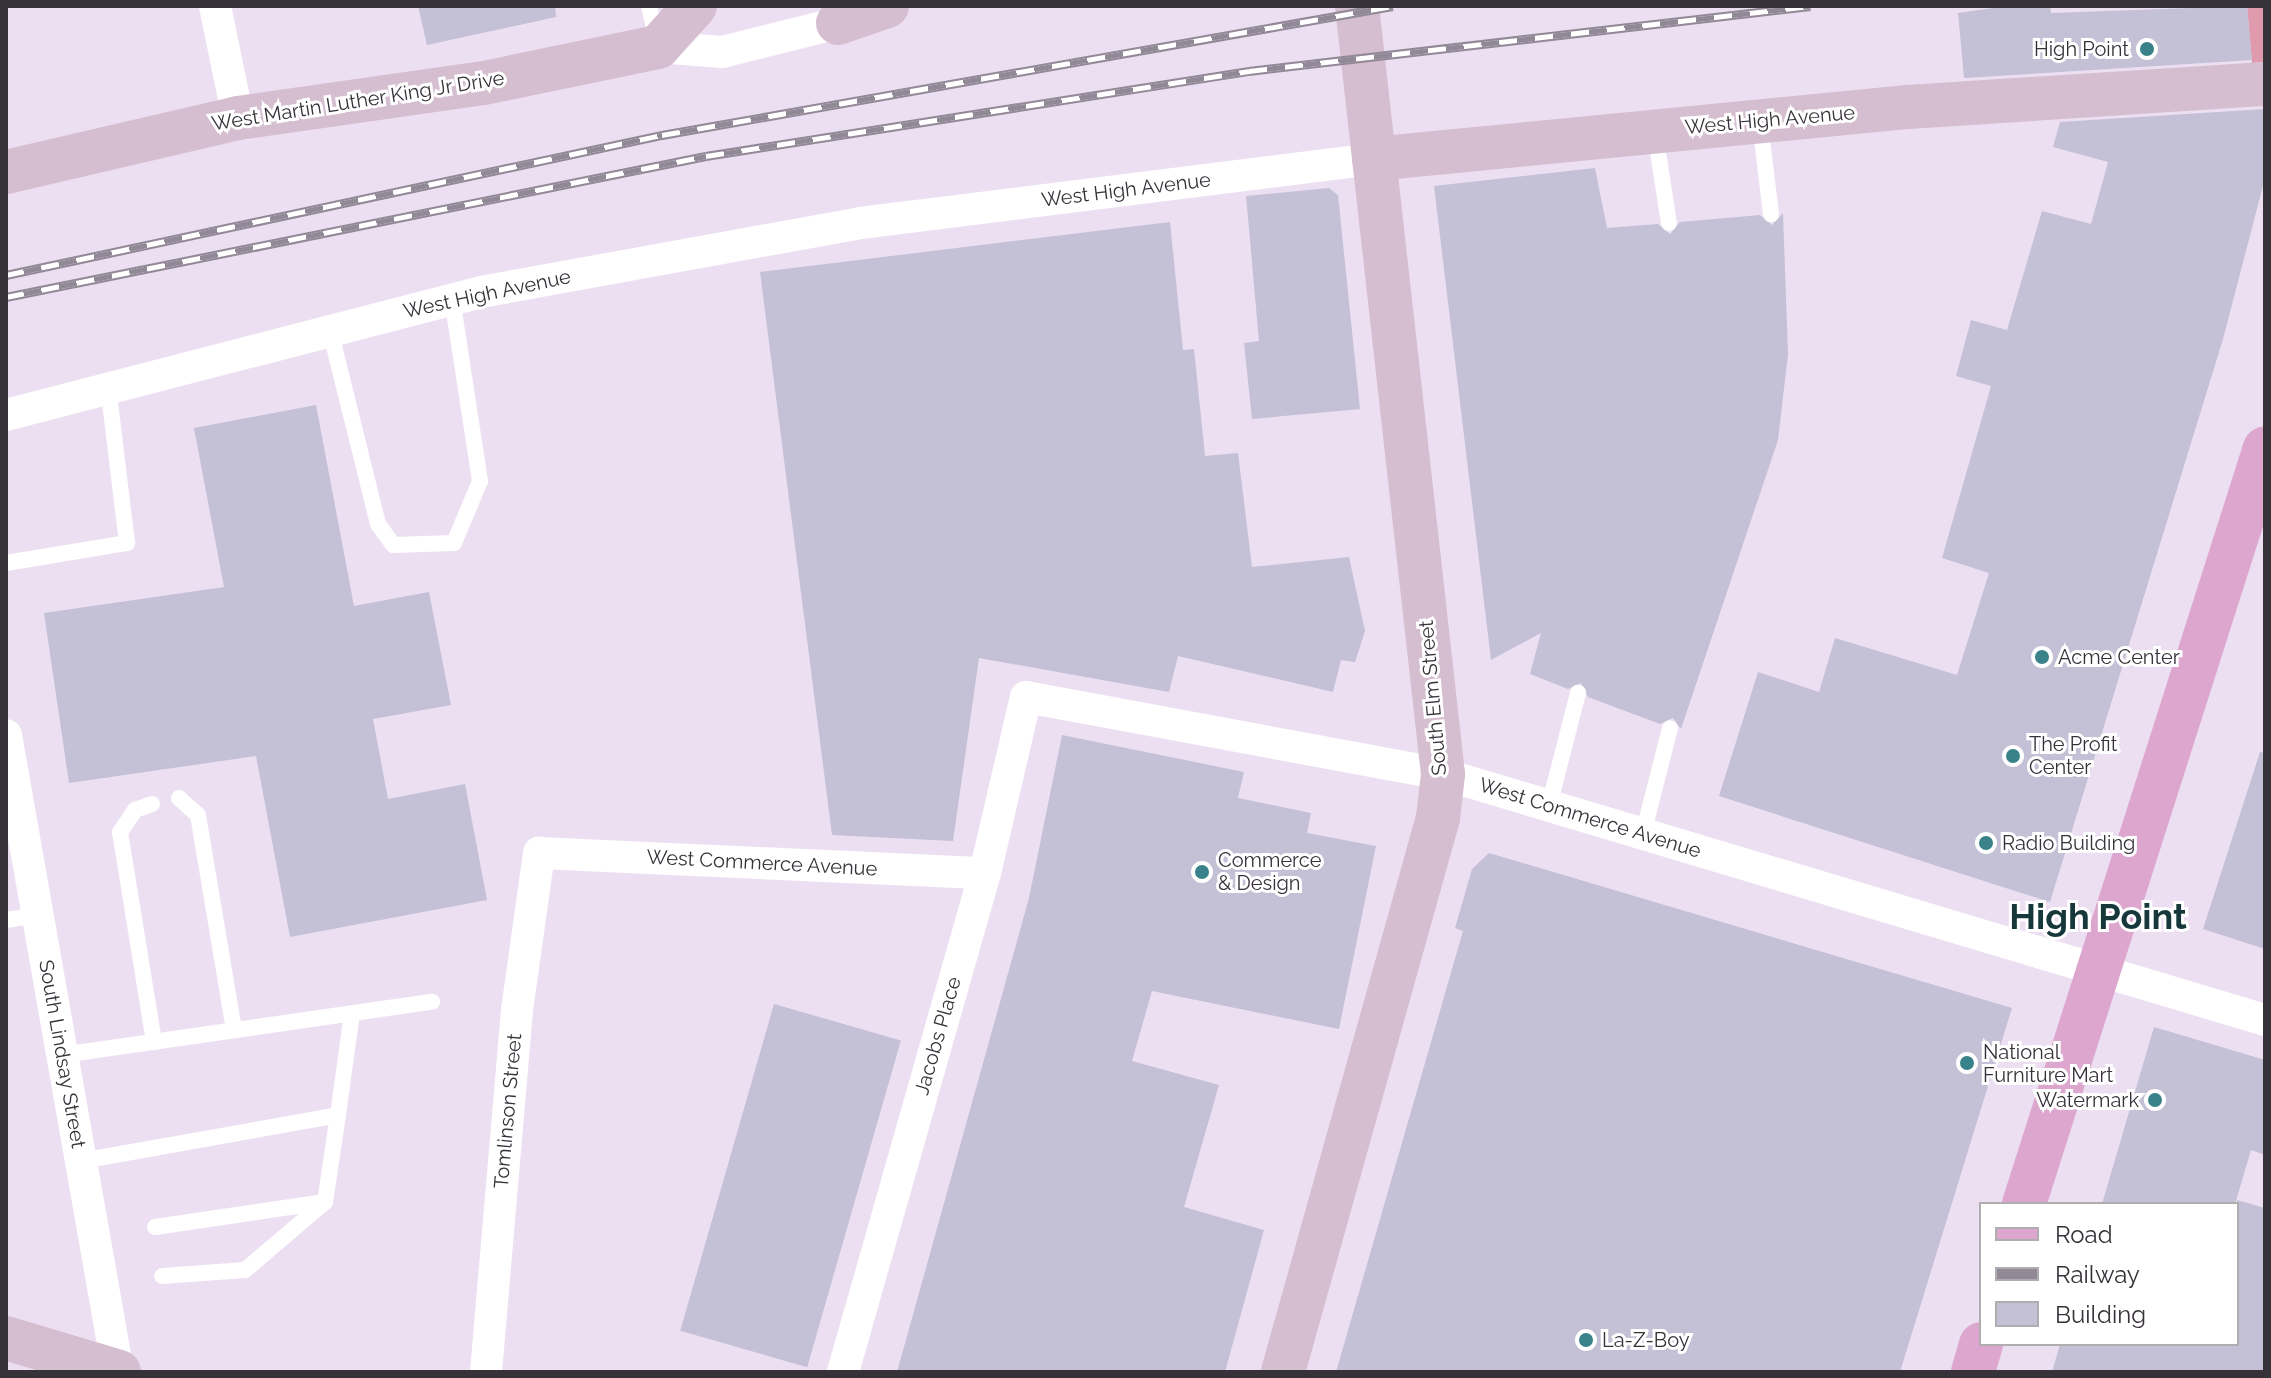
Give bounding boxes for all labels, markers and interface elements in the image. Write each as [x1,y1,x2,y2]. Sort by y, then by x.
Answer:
place label: High Point [2034,37,2129,61]
marker: High Point [2136,38,2158,60]
street label: West Martin Luther King Jr Drive [209,66,507,136]
street label: West High Avenue [1684,101,1856,139]
street label: West High Avenue [1040,168,1212,212]
street label: West High Avenue [401,264,573,324]
street label: South Elm Street [1414,619,1452,777]
place label: Acme Center [2058,645,2180,669]
marker: Acme Center [2033,648,2051,666]
place label: The Profit Center [2029,732,2117,779]
marker: The Profit Center [2004,747,2022,765]
street label: West Commerce Avenue [1476,773,1704,863]
place label: Radio Building [2002,831,2135,855]
marker: Radio Building [1977,834,1995,852]
street label: West Commerce Avenue [646,845,878,881]
place label: Commerce & Design [1218,848,1321,895]
marker: Commerce & Design [1193,863,1211,881]
district label: High Point [2009,895,2187,939]
street label: South Lindsay Street [34,958,90,1150]
street label: Jacobs Place [910,974,966,1098]
street label: Tomlinson Street [489,1033,527,1189]
place label: National Furniture Mart [1983,1040,2113,1087]
marker: National Furniture Mart [1958,1054,1976,1072]
place label: Watermark [2036,1088,2139,1112]
marker: Watermark [2146,1091,2164,1109]
legend [1979,1202,2239,1346]
text: Road [2055,1220,2113,1249]
text: Railway [2055,1260,2140,1289]
text: Building [2055,1300,2146,1329]
place label: La-Z-Boy [1602,1328,1690,1352]
marker: La-Z-Boy [1577,1331,1595,1349]

